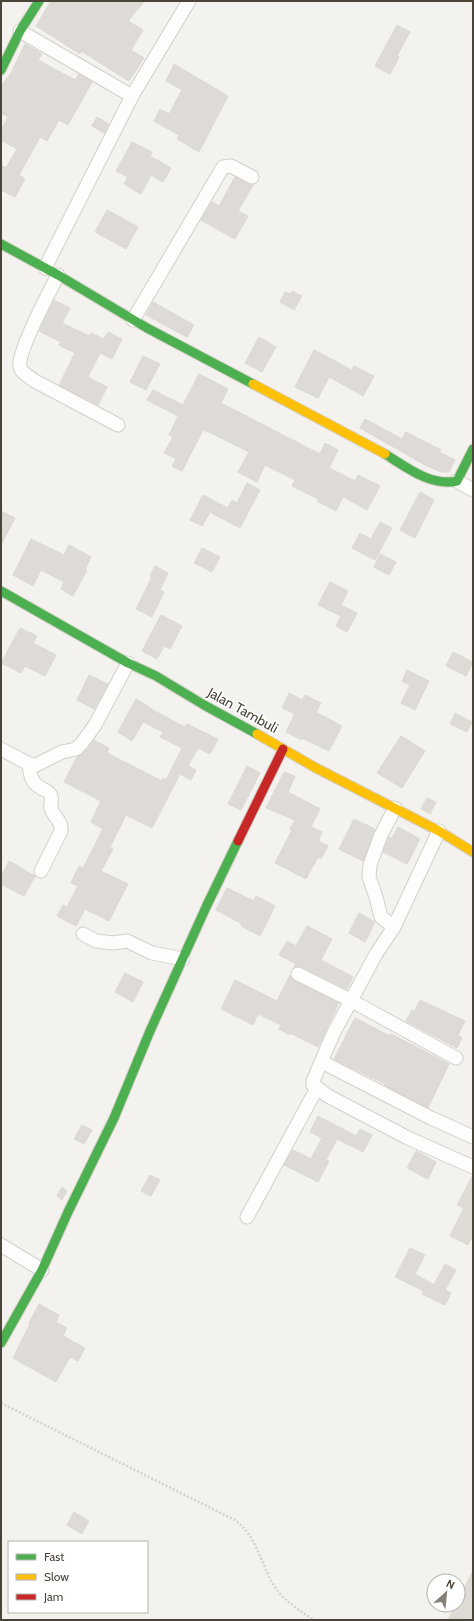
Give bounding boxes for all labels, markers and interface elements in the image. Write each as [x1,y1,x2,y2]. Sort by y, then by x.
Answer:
street label: Jalan Tambuli [204,683,282,737]
legend [8,1541,148,1613]
text: Fast [44,1549,64,1564]
text: Slow [44,1569,69,1584]
north arrow [426,1573,466,1613]
text: N [444,1576,457,1592]
text: Jam [43,1589,63,1604]

